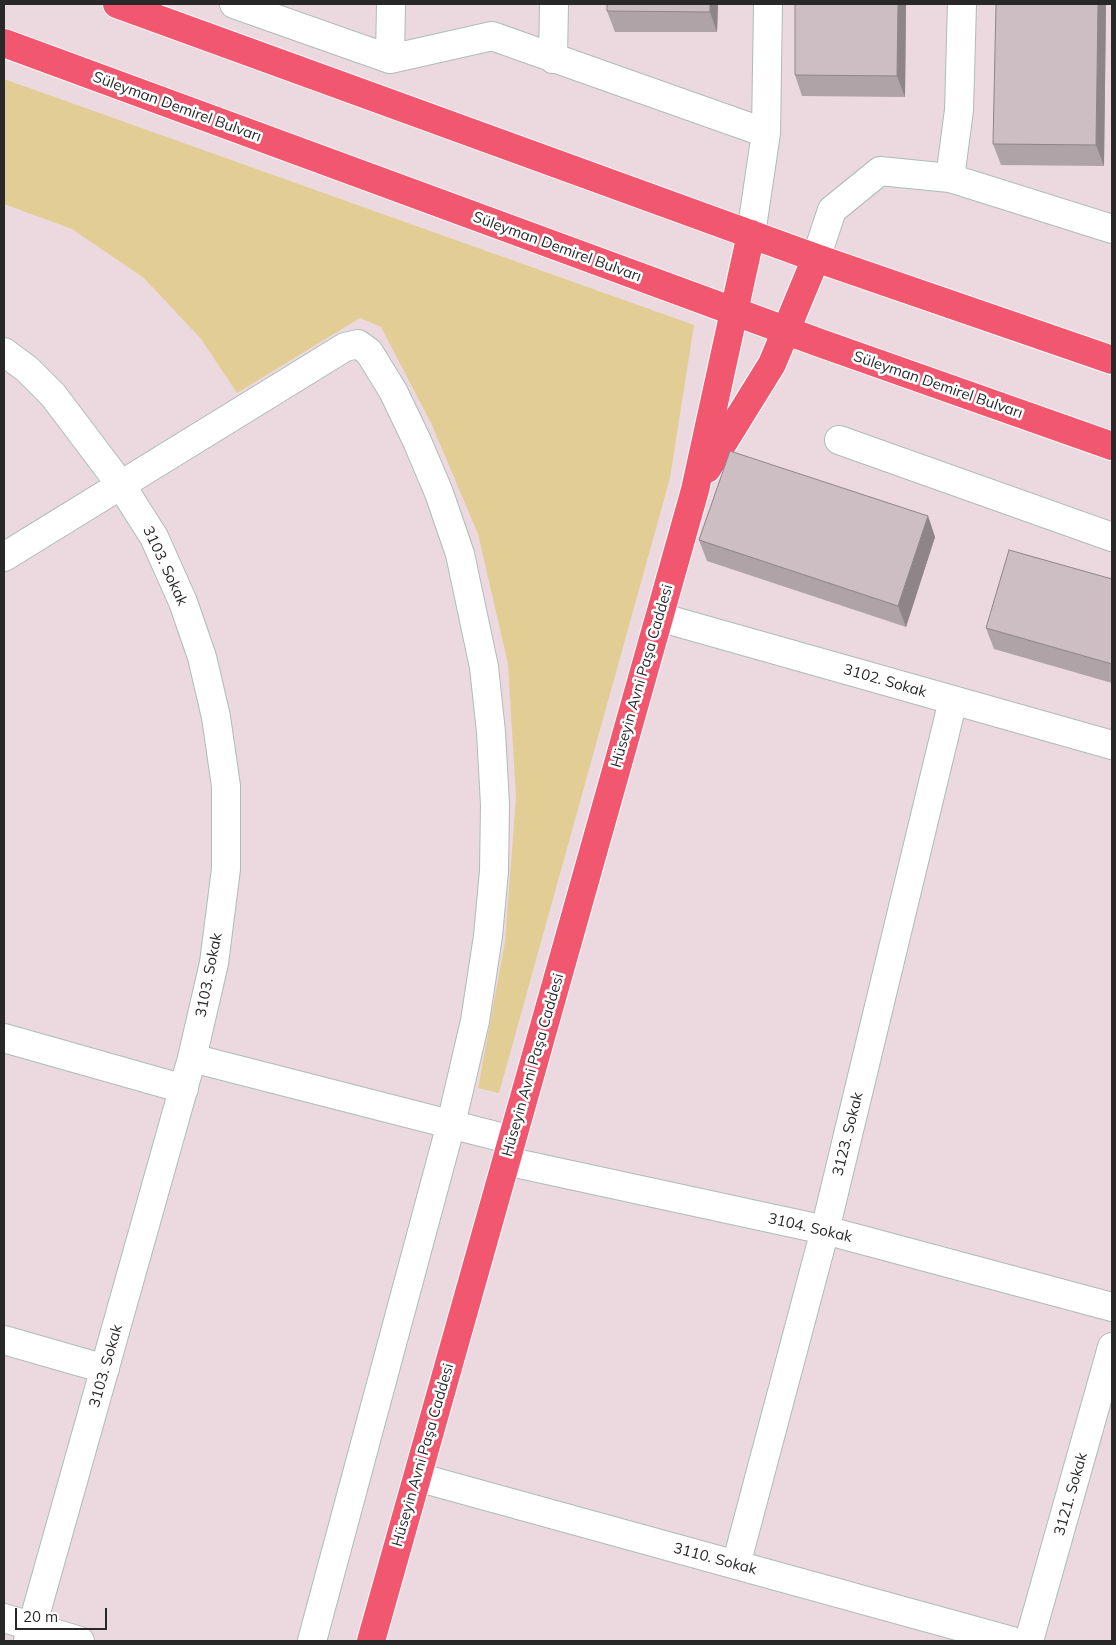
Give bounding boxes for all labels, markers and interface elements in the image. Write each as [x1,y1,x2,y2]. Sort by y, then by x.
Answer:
street label: Süleyman Demirel Bulvarı [90,68,264,146]
street label: Süleyman Demirel Bulvarı [470,208,644,286]
street label: Süleyman Demirel Bulvarı [851,348,1025,422]
street label: 3103. Sokak [139,523,191,609]
street label: Hüseyin Avni Paşa Caddesi [607,582,677,770]
street label: 3102. Sokak [841,661,929,701]
street label: 3103. Sokak [192,931,226,1019]
street label: Hüseyin Avni Paşa Caddesi [498,971,568,1159]
street label: 3123. Sokak [829,1090,867,1178]
street label: 3104. Sokak [766,1210,854,1246]
street label: 3103. Sokak [86,1322,126,1410]
street label: Hüseyin Avni Paşa Caddesi [388,1361,458,1549]
street label: 3121. Sokak [1051,1450,1091,1538]
street label: 3110. Sokak [671,1539,759,1579]
scale bar [18,1598,110,1630]
text: 20 m [23,1607,58,1626]

